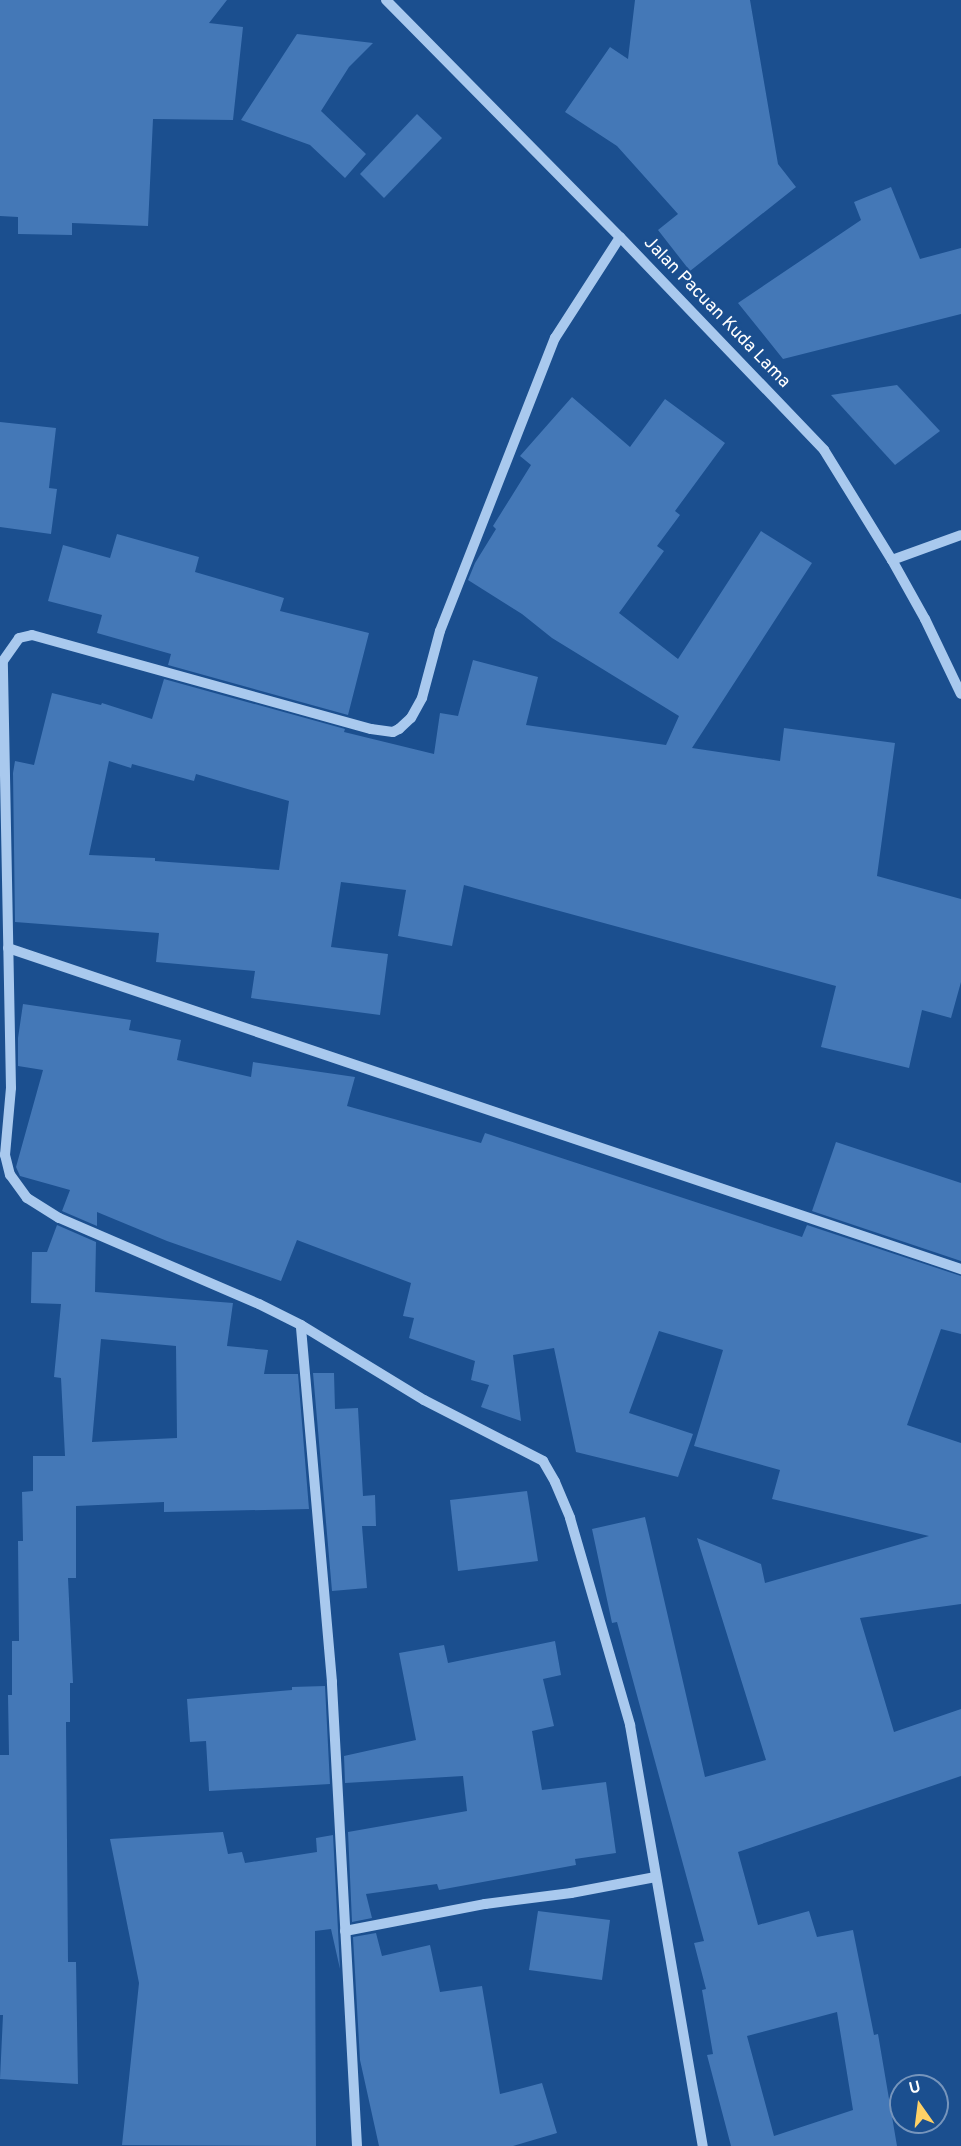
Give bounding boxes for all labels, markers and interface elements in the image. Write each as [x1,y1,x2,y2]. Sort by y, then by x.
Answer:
street label: Jalan Pacuan Kuda Lama [638,233,794,393]
north arrow [889,2074,949,2134]
text: U [907,2077,923,2100]

